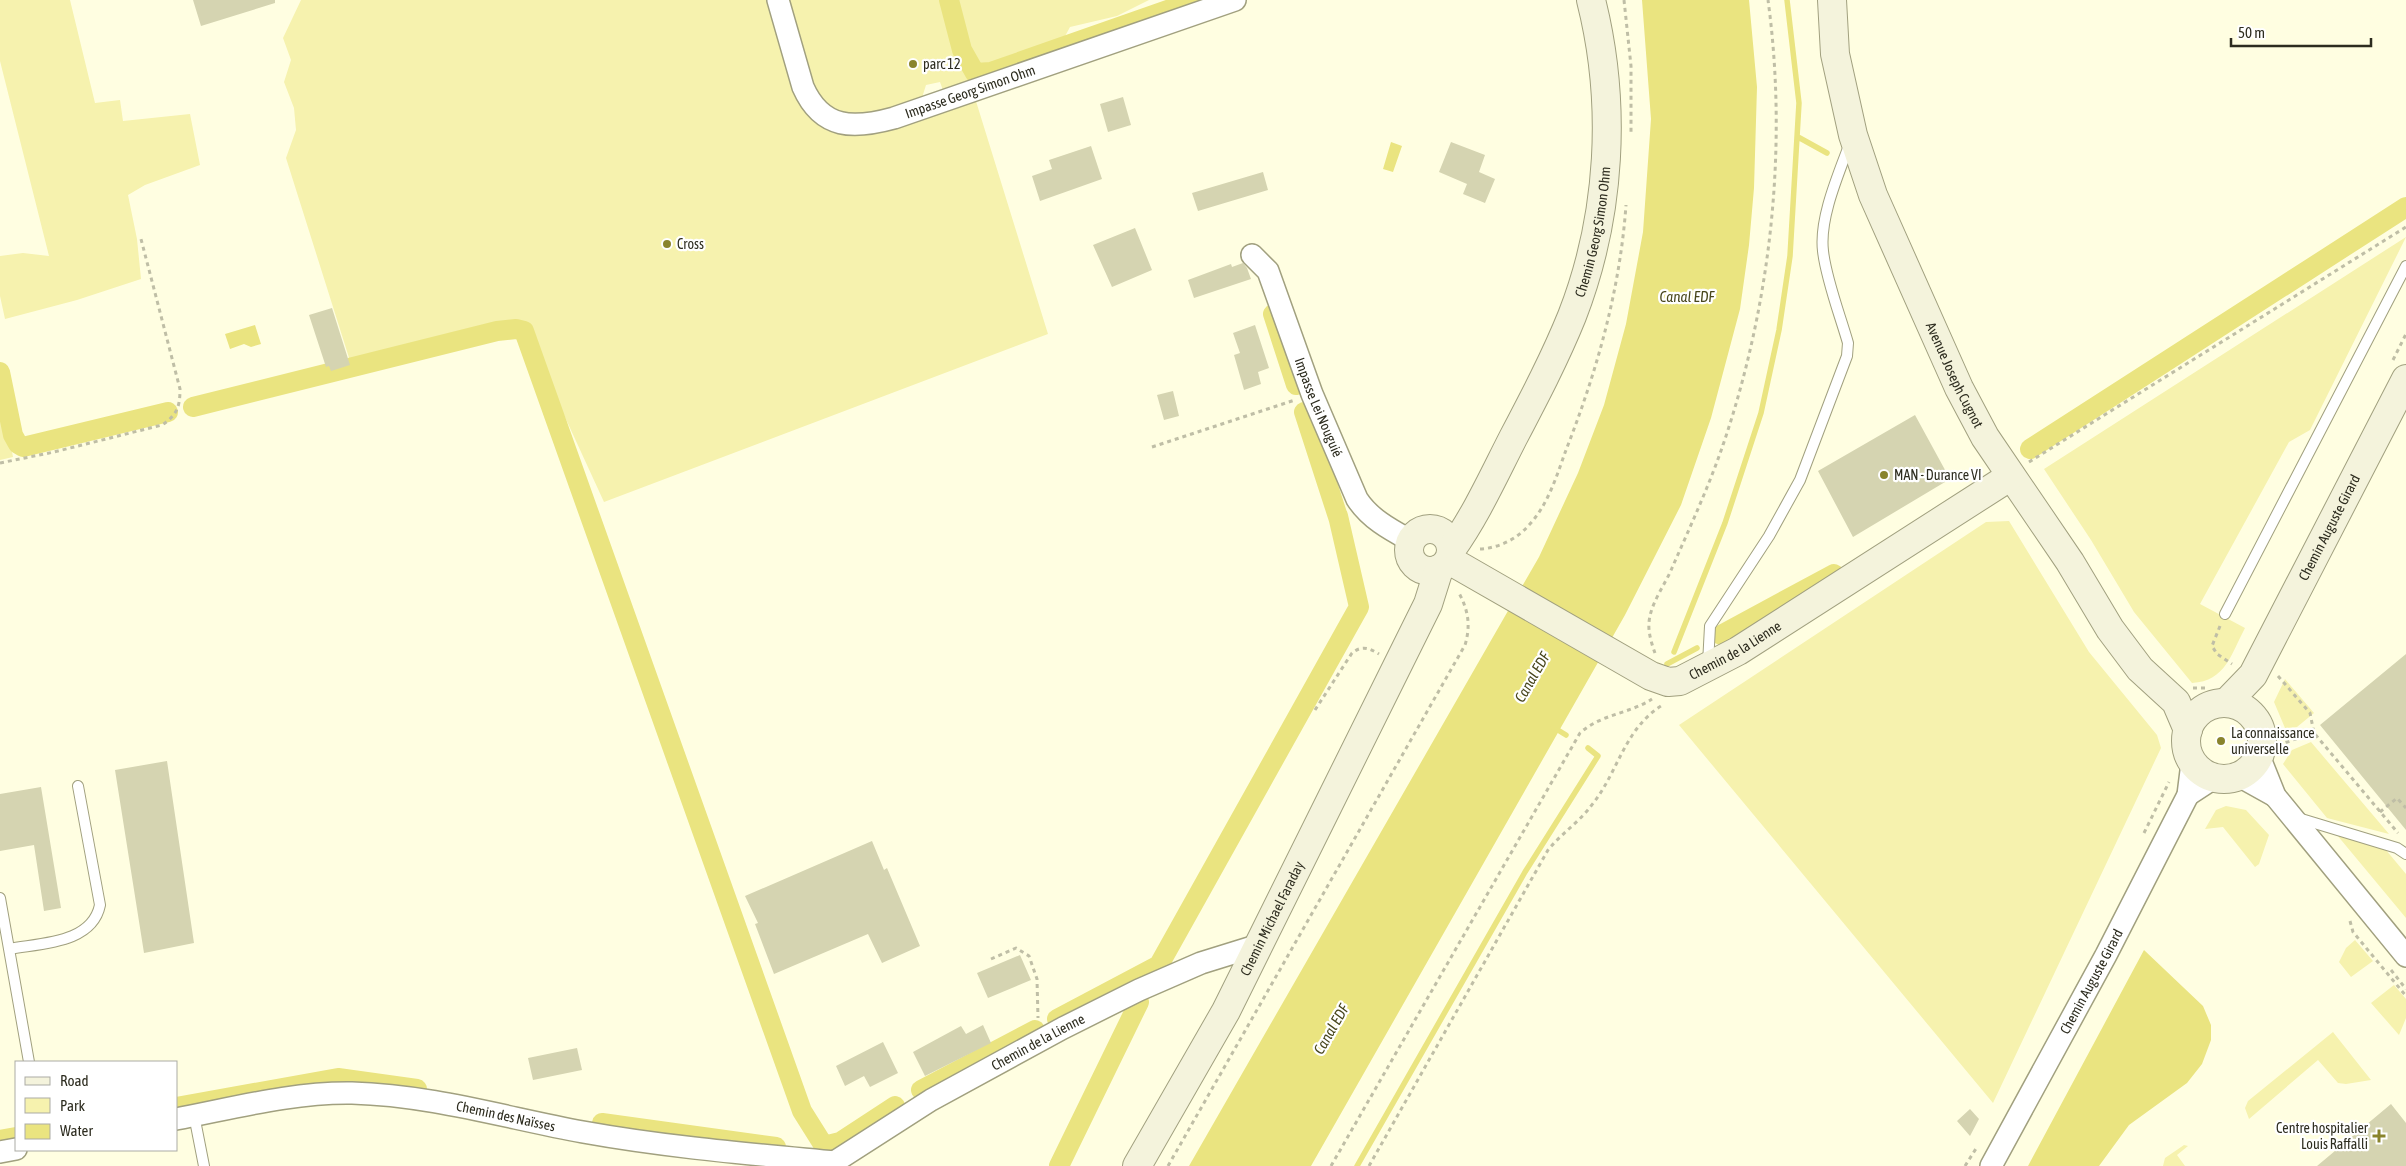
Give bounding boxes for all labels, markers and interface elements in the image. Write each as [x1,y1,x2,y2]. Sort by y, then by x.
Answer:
scale bar [2231,15,2371,47]
text: 50 m [2238,24,2265,41]
place label: parc 12 [923,56,961,72]
marker: parc 12 [907,58,919,70]
street label: Impasse Georg Simon Ohm [903,62,1037,122]
street label: Chemin Georg Simon Ohm [1572,166,1613,299]
place label: Cross [677,236,704,252]
marker: Cross [661,238,673,250]
water label: Canal EDF [1660,288,1715,305]
street label: Avenue Joseph Cugnot [1923,320,1987,431]
street label: Impasse Lei Nouguié [1292,355,1346,459]
place label: MAN - Durance VI [1894,467,1981,483]
marker: MAN - Durance VI [1878,469,1890,481]
street label: Chemin Auguste Girard [2295,472,2363,583]
street label: Chemin de la Lienne [1686,618,1784,683]
water label: Canal EDF [1511,648,1554,705]
place label: La connaissance universelle [2231,725,2315,757]
marker: La connaissance universelle [2215,735,2227,747]
street label: Chemin Michael Faraday [1237,858,1307,978]
street label: Chemin Auguste Girard [2057,926,2126,1037]
water label: Canal EDF [1310,1000,1353,1057]
street label: Chemin de la Lienne [989,1011,1087,1074]
legend [15,1061,178,1151]
text: Road [60,1072,89,1089]
text: Park [60,1097,85,1114]
street label: Chemin des Naïsses [455,1098,557,1134]
place label: Centre hospitalier Louis Raffalli [2276,1120,2369,1152]
text: Water [60,1122,93,1139]
marker: Centre hospitalier Louis Raffalli [2372,1129,2386,1143]

